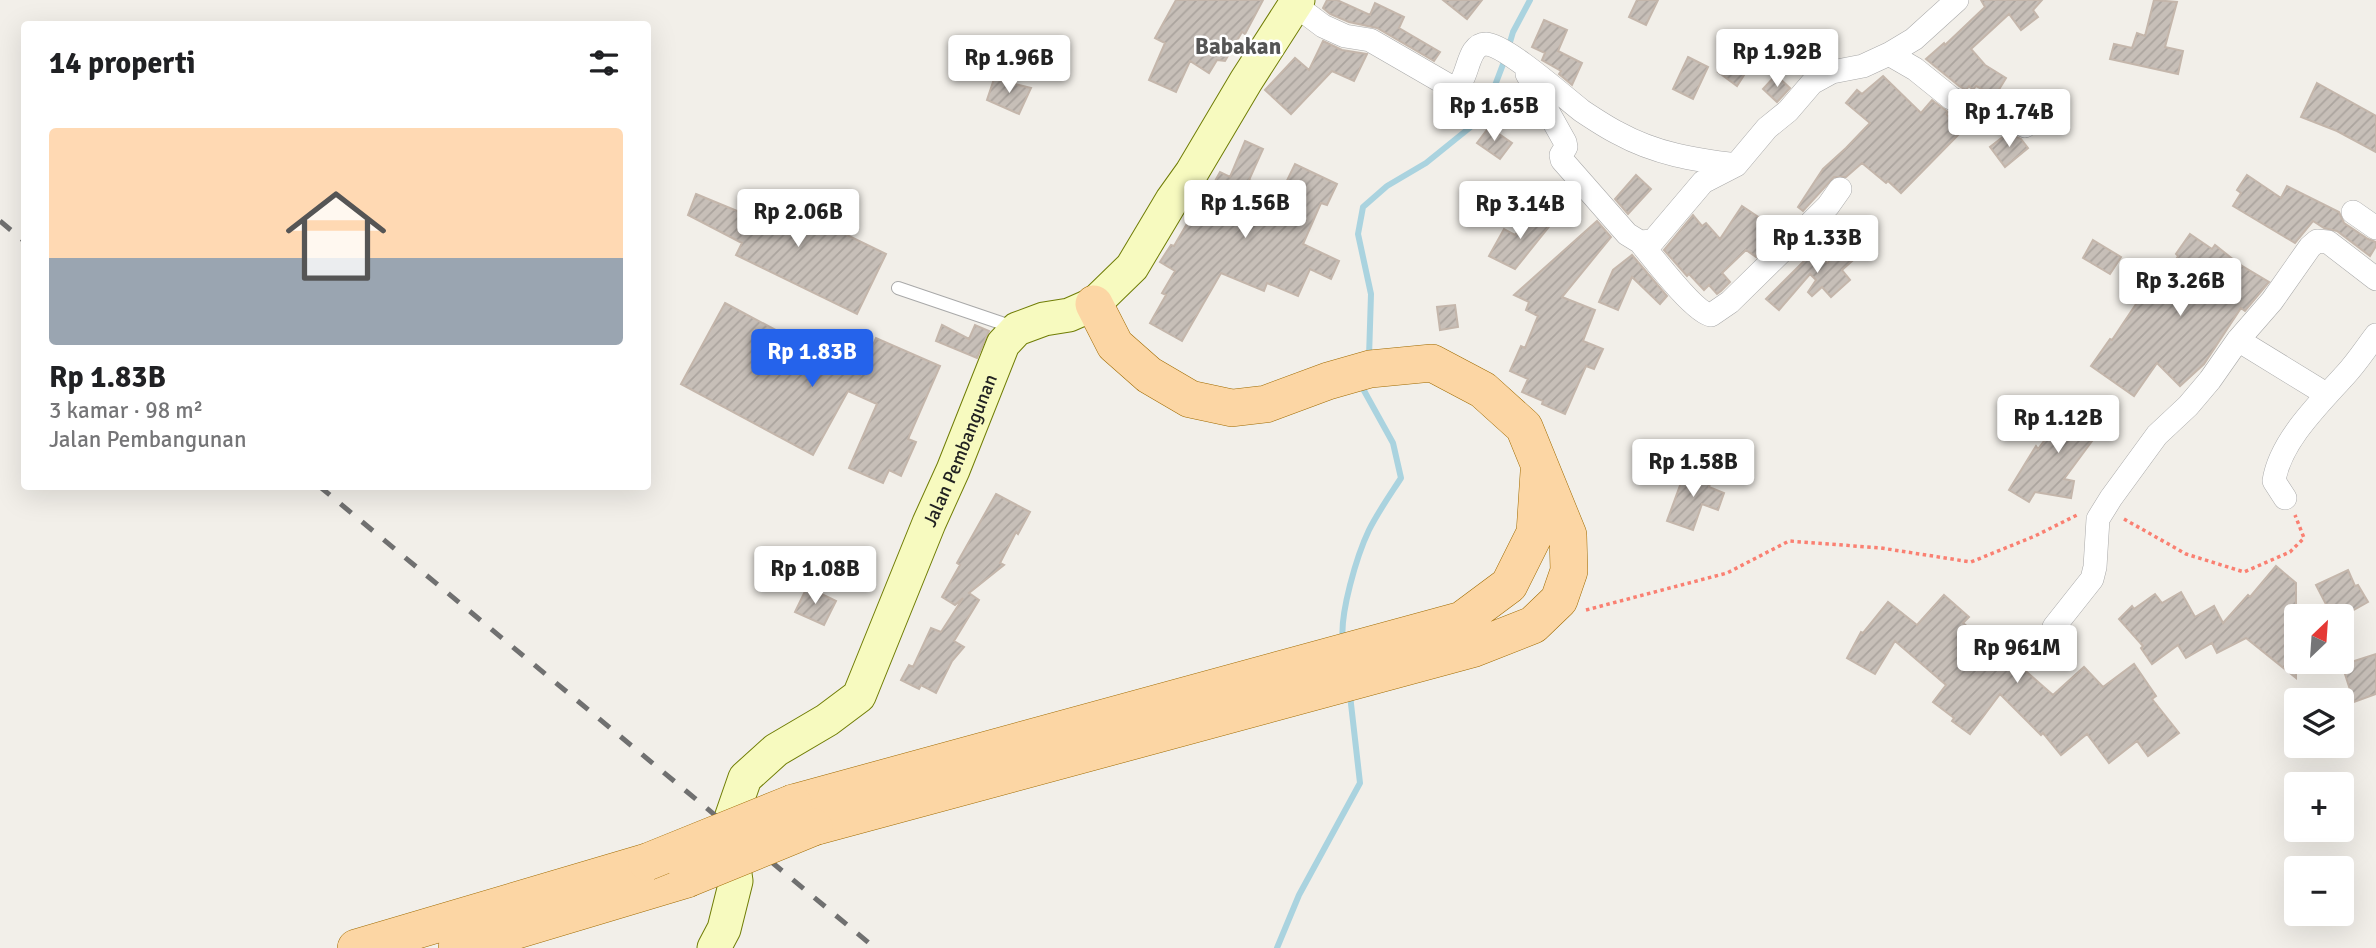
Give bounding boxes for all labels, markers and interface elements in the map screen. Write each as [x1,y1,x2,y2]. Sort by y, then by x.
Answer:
pin: Rp 1.92B [1705,29,1849,89]
district label: Babakan [1195,32,1281,61]
pin: Rp 1.96B [937,36,1081,95]
text: Rp 1.92B [1732,37,1822,66]
text: Rp 1.96B [964,43,1054,72]
icon: filters [585,44,623,82]
text: 14 properti [49,45,196,82]
pin: Rp 1.65B [1422,83,1566,143]
pin: Rp 1.74B [1937,90,2081,149]
text: Rp 1.65B [1449,91,1539,120]
text: Rp 1.74B [1964,97,2054,126]
icon: home [273,173,399,299]
pin: Rp 1.56B [1173,180,1317,240]
pin: Rp 3.14B [1448,182,1592,241]
text: Rp 1.56B [1200,188,1290,217]
text: Rp 3.14B [1475,189,1565,218]
pin: Rp 2.06B [726,190,870,249]
text: Rp 2.06B [753,197,843,226]
pin: Rp 1.33B [1745,216,1889,275]
text: Rp 1.33B [1772,223,1862,252]
pin: Rp 3.26B [2108,258,2252,318]
text: Rp 3.26B [2135,266,2225,295]
pin: Rp 1.83B [740,330,884,389]
text: Rp 1.83B [767,337,857,366]
text: Rp 1.83B [49,359,166,396]
street label: Jalan Pembangunan [918,371,1003,531]
text: 3 kamar · 98 m² [49,396,203,425]
pin: Rp 1.12B [1986,396,2130,455]
text: Rp 1.12B [2013,403,2103,432]
text: Jalan Pembangunan [49,425,247,454]
pin: Rp 1.58B [1621,440,1765,499]
text: Rp 1.58B [1648,447,1738,476]
pin: Rp 1.08B [743,546,887,606]
text: Rp 1.08B [770,554,860,583]
north arrow [2284,604,2354,674]
map controls [2284,604,2354,926]
pin: Rp 961M [1952,626,2082,685]
text: Rp 961M [1973,633,2061,662]
button: layers [2284,688,2354,758]
button: + [2284,772,2354,842]
button: − [2284,856,2354,926]

